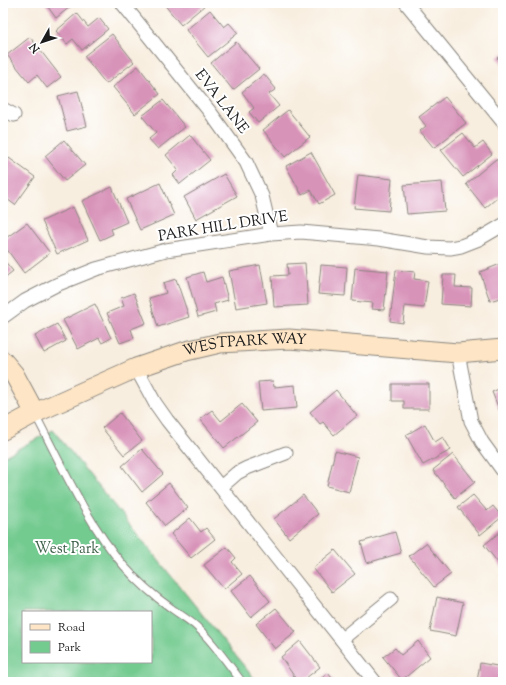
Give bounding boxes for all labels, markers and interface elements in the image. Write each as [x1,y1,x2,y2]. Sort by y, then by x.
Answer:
north arrow [22,22,62,62]
text: N [26,39,45,57]
street label: EVA LANE [189,65,253,139]
street label: PARK HILL DRIVE [157,206,289,248]
street label: WESTPARK WAY [181,328,308,362]
park label: West Park [34,539,100,560]
legend [22,611,152,663]
text: Road [58,619,85,637]
text: Park [58,639,81,657]

